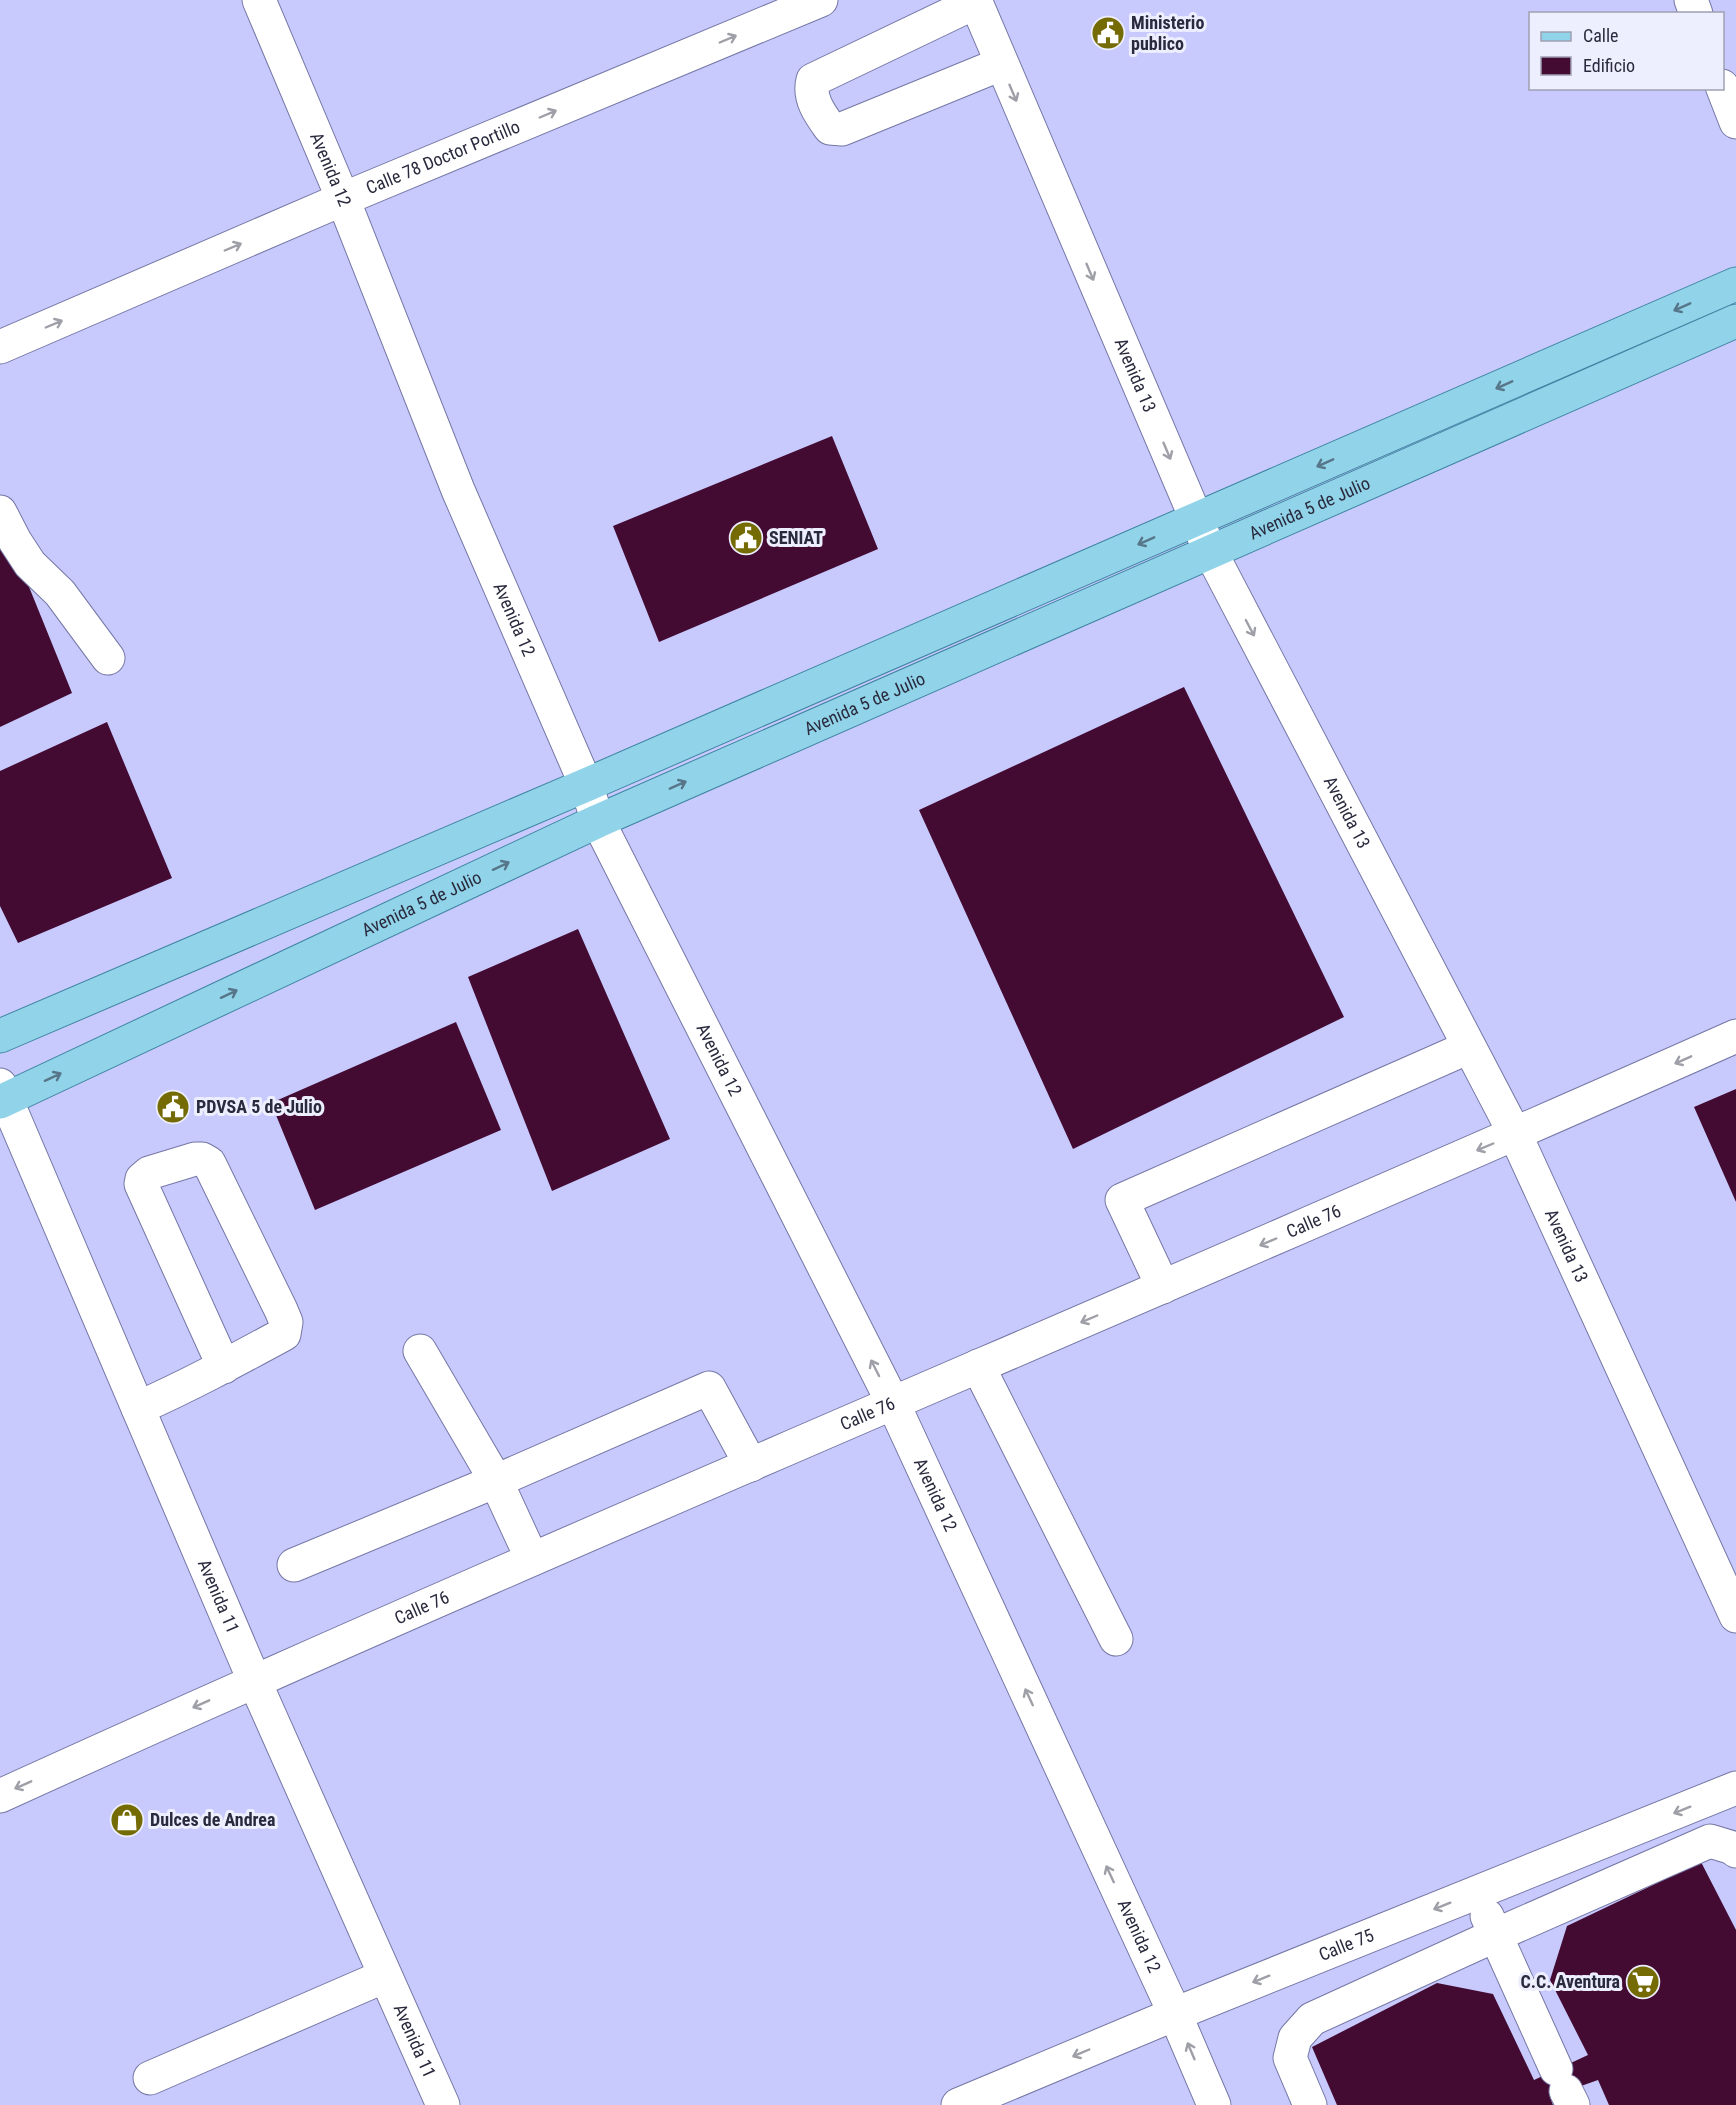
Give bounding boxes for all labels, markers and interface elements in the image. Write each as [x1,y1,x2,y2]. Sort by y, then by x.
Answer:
place label: Ministerio publico [1131,12,1204,54]
legend [1529,12,1724,90]
public building icon: Ministerio publico [1090,15,1126,51]
text: Calle [1583,25,1619,46]
one-way arrow [718,33,737,44]
text: Edificio [1583,55,1635,76]
one-way arrow [1009,84,1020,102]
one-way arrow [538,108,557,119]
street label: Calle 78 Doctor Portillo [363,116,523,198]
street label: Avenida 12 [306,129,356,209]
one-way arrow [223,241,241,252]
one-way arrow [1085,262,1096,281]
one-way arrow [1674,302,1692,314]
one-way arrow [44,318,62,329]
street label: Avenida 13 [1110,335,1161,415]
one-way arrow [1495,380,1513,391]
one-way arrow [1162,442,1173,460]
one-way arrow [1316,458,1334,469]
street label: Avenida 5 de Julio [1246,472,1373,544]
public building icon: SENIAT [728,520,764,556]
place label: SENIAT [769,527,823,548]
one-way arrow [1137,536,1156,547]
street label: Avenida 12 [489,579,540,659]
one-way arrow [1245,618,1256,636]
street label: Avenida 5 de Julio [801,668,928,739]
street label: Avenida 13 [1320,773,1375,852]
one-way arrow [669,779,687,791]
one-way arrow [491,860,509,872]
street label: Avenida 5 de Julio [358,866,485,940]
one-way arrow [220,988,238,1000]
street label: Avenida 12 [692,1020,747,1099]
one-way arrow [1674,1055,1692,1066]
one-way arrow [43,1071,61,1083]
public building icon: PDVSA 5 de Julio [155,1089,191,1125]
place label: PDVSA 5 de Julio [196,1096,322,1117]
one-way arrow [1476,1143,1494,1154]
street label: Calle 76 [1283,1200,1344,1242]
street label: Avenida 13 [1541,1206,1593,1286]
one-way arrow [1259,1236,1277,1248]
one-way arrow [1080,1314,1098,1325]
one-way arrow [869,1359,881,1377]
street label: Calle 76 [837,1392,898,1435]
street label: Avenida 12 [910,1455,962,1535]
street label: Avenida 11 [194,1556,244,1636]
street label: Calle 76 [391,1586,452,1628]
one-way arrow [1022,1688,1034,1706]
one-way arrow [192,1699,210,1711]
one-way arrow [15,1780,33,1791]
shop icon: Dulces de Andrea [109,1802,145,1838]
one-way arrow [1673,1805,1691,1816]
place label: Dulces de Andrea [150,1809,275,1830]
one-way arrow [1104,1865,1116,1883]
street label: Avenida 12 [1114,1896,1165,1976]
one-way arrow [1434,1902,1452,1913]
street label: Calle 75 [1316,1924,1377,1965]
supermarket icon: C.C. Aventura [1625,1964,1661,2000]
place label: C.C. Aventura [1521,1971,1620,1992]
one-way arrow [1253,1974,1271,1985]
street label: Avenida 11 [389,2001,440,2081]
one-way arrow [1185,2043,1196,2061]
one-way arrow [1072,2049,1090,2060]

